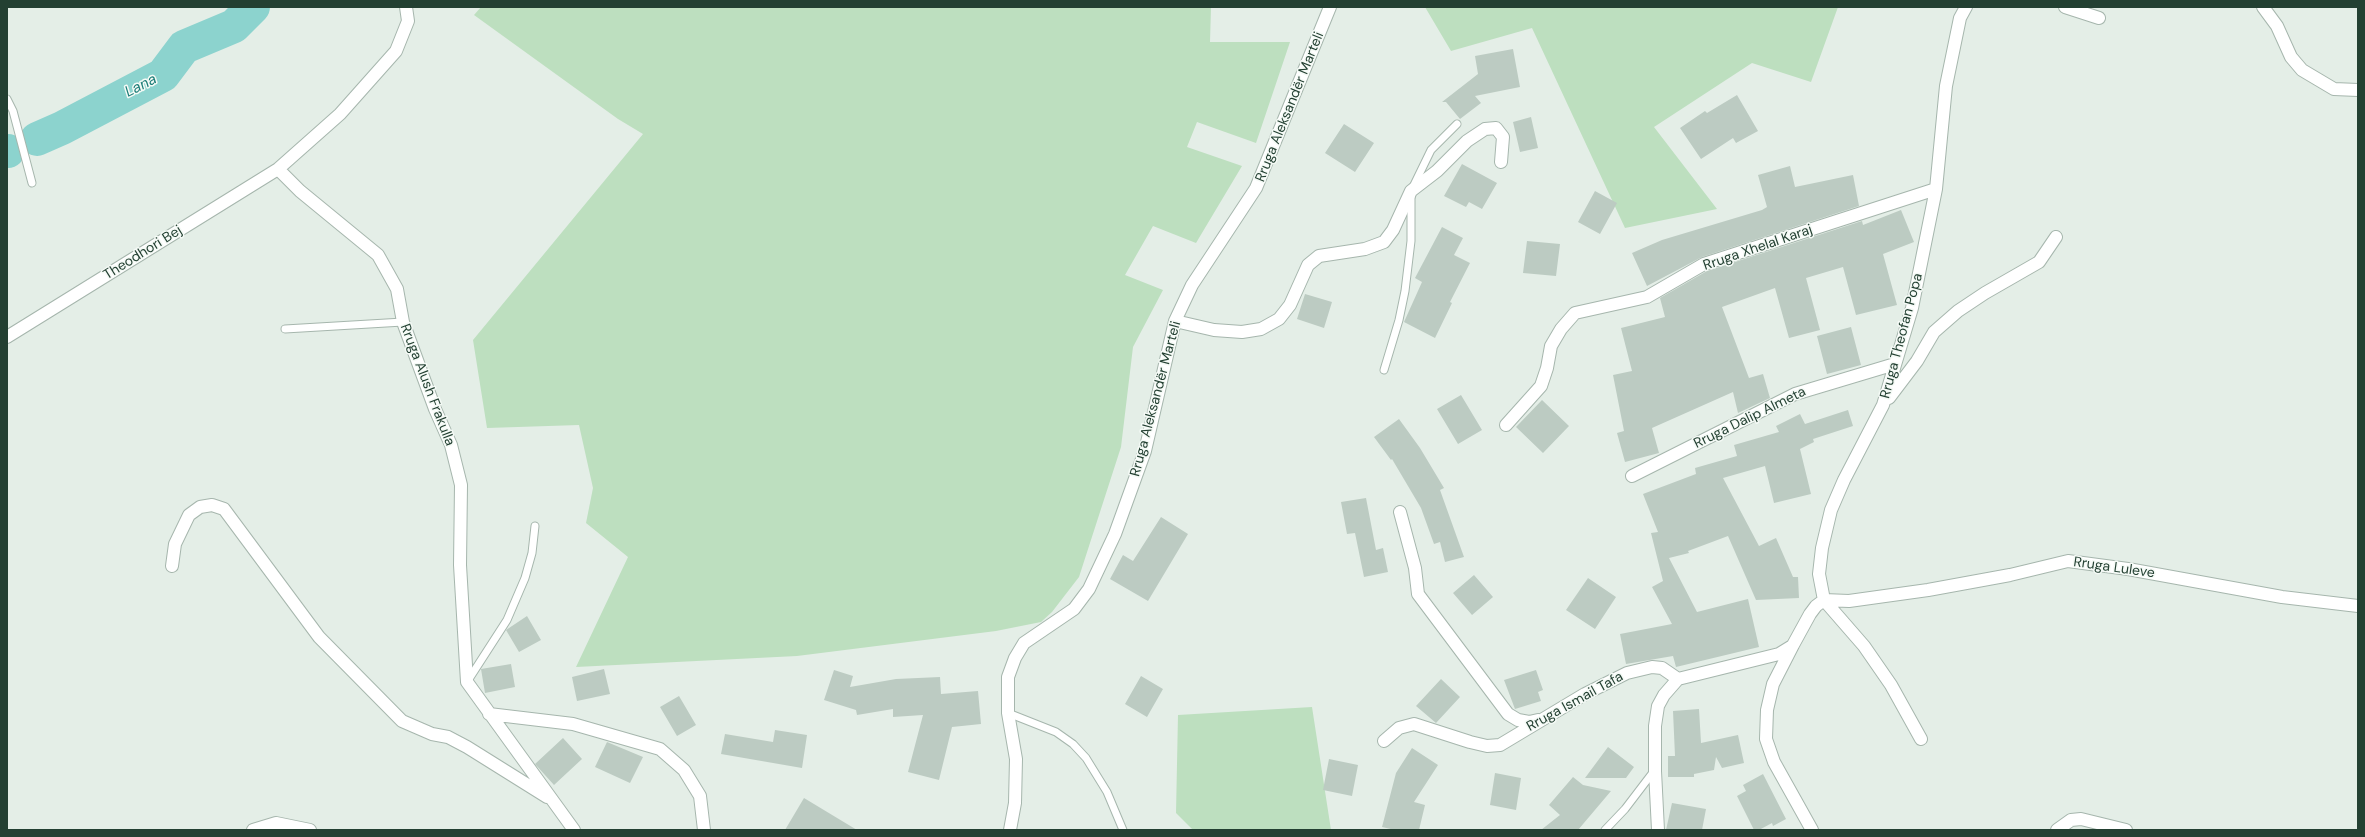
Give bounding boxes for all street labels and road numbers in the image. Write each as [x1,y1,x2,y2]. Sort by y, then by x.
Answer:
street label: Rruga Aleksandër Marteli [1252,30,1328,184]
street label: Rruga Xhelal Karaj [1701,221,1815,275]
street label: Theodhori Bej [101,222,185,284]
street label: Rruga Theofan Popa [1877,271,1927,401]
street label: Rruga Aleksandër Marteli [1127,319,1185,479]
street label: Rruga Alush Frakulla [396,322,458,448]
street label: Rruga Dalip Almeta [1691,384,1809,452]
street label: Rruga Luleve [2072,554,2156,582]
street label: Rruga Ismail Tafa [1524,669,1626,735]

